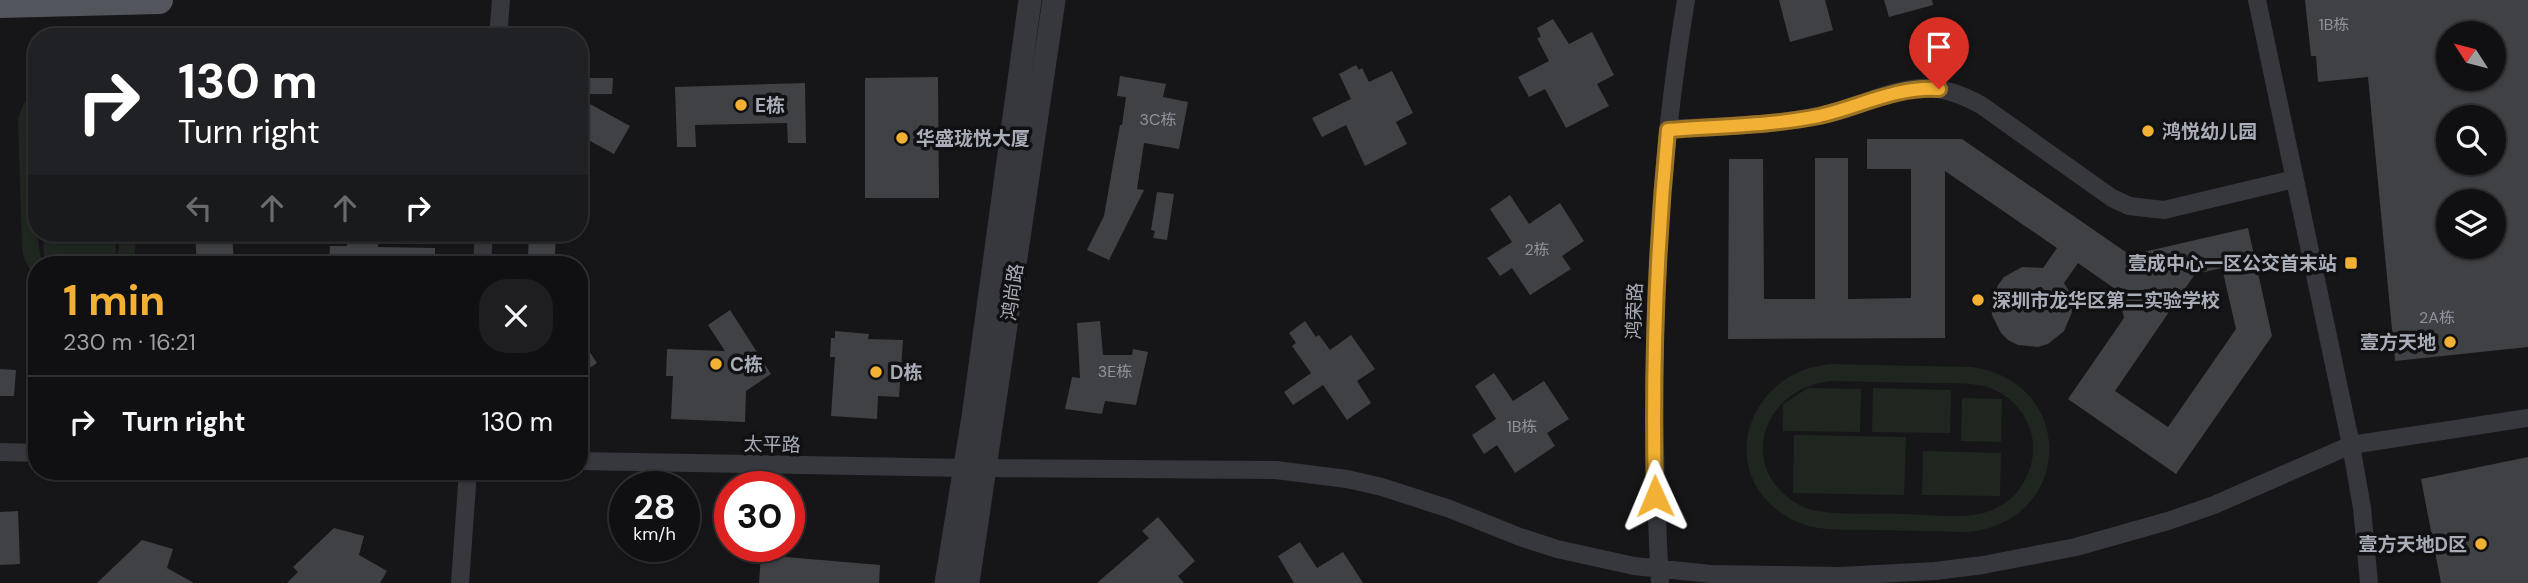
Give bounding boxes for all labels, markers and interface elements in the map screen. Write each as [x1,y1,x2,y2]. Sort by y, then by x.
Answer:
house number: 1B栋 [2319,14,2349,35]
pin [1909,17,1969,89]
north arrow [2436,21,2506,91]
map controls [2436,21,2506,259]
icon: arrive [1920,28,1958,66]
text: 130 m [178,49,318,113]
icon: right [63,56,154,147]
place label: E栋 [755,93,785,118]
marker: E栋 [733,97,749,113]
button: search [2436,105,2506,175]
house number: 3C栋 [1140,109,1176,130]
text: Turn right [178,111,320,153]
place label: 鸿悦幼儿园 [2162,119,2257,144]
marker: 鸿悦幼儿园 [2140,123,2156,139]
place label: 华盛珑悦大厦 [916,126,1030,151]
marker: 华盛珑悦大厦 [894,130,910,146]
icon: left [180,189,218,227]
icon: ahead [253,189,291,227]
icon: ahead [326,189,364,227]
icon: right [399,189,437,227]
button: layers [2436,189,2506,259]
house number: 2栋 [1524,239,1550,260]
place label: 壹成中心一区公交首末站 [2128,251,2337,276]
marker: 壹成中心一区公交首末站 [2343,255,2359,271]
street label: 鸿尚路 [996,262,1029,322]
text: 1 min [63,273,165,328]
button: close [479,279,553,353]
street label: 鸿荣路 [1621,282,1648,340]
place label: 深圳市龙华区第二实验学校 [1992,288,2220,313]
marker: 深圳市龙华区第二实验学校 [1970,292,1986,308]
house number: 2A栋 [2419,307,2455,328]
text: 230 m · 16:21 [63,327,196,357]
place label: 壹方天地 [2360,330,2436,355]
marker: 壹方天地 [2442,334,2458,350]
place label: C栋 [730,352,763,377]
marker: C栋 [708,356,724,372]
place label: D栋 [890,360,922,385]
house number: 3E栋 [1098,361,1132,382]
marker: D栋 [868,364,884,380]
icon: right [63,403,101,441]
text: Turn right [122,405,246,439]
text: 130 m [482,405,553,439]
house number: 1B栋 [1507,416,1537,437]
street label: 太平路 [743,432,801,457]
position arrow [1618,459,1692,533]
speed limit sign: 30 [714,471,805,562]
text: 28 [633,484,676,530]
text: km/h [633,522,676,546]
place label: 壹方天地D区 [2359,532,2467,557]
marker: 壹方天地D区 [2473,536,2489,552]

